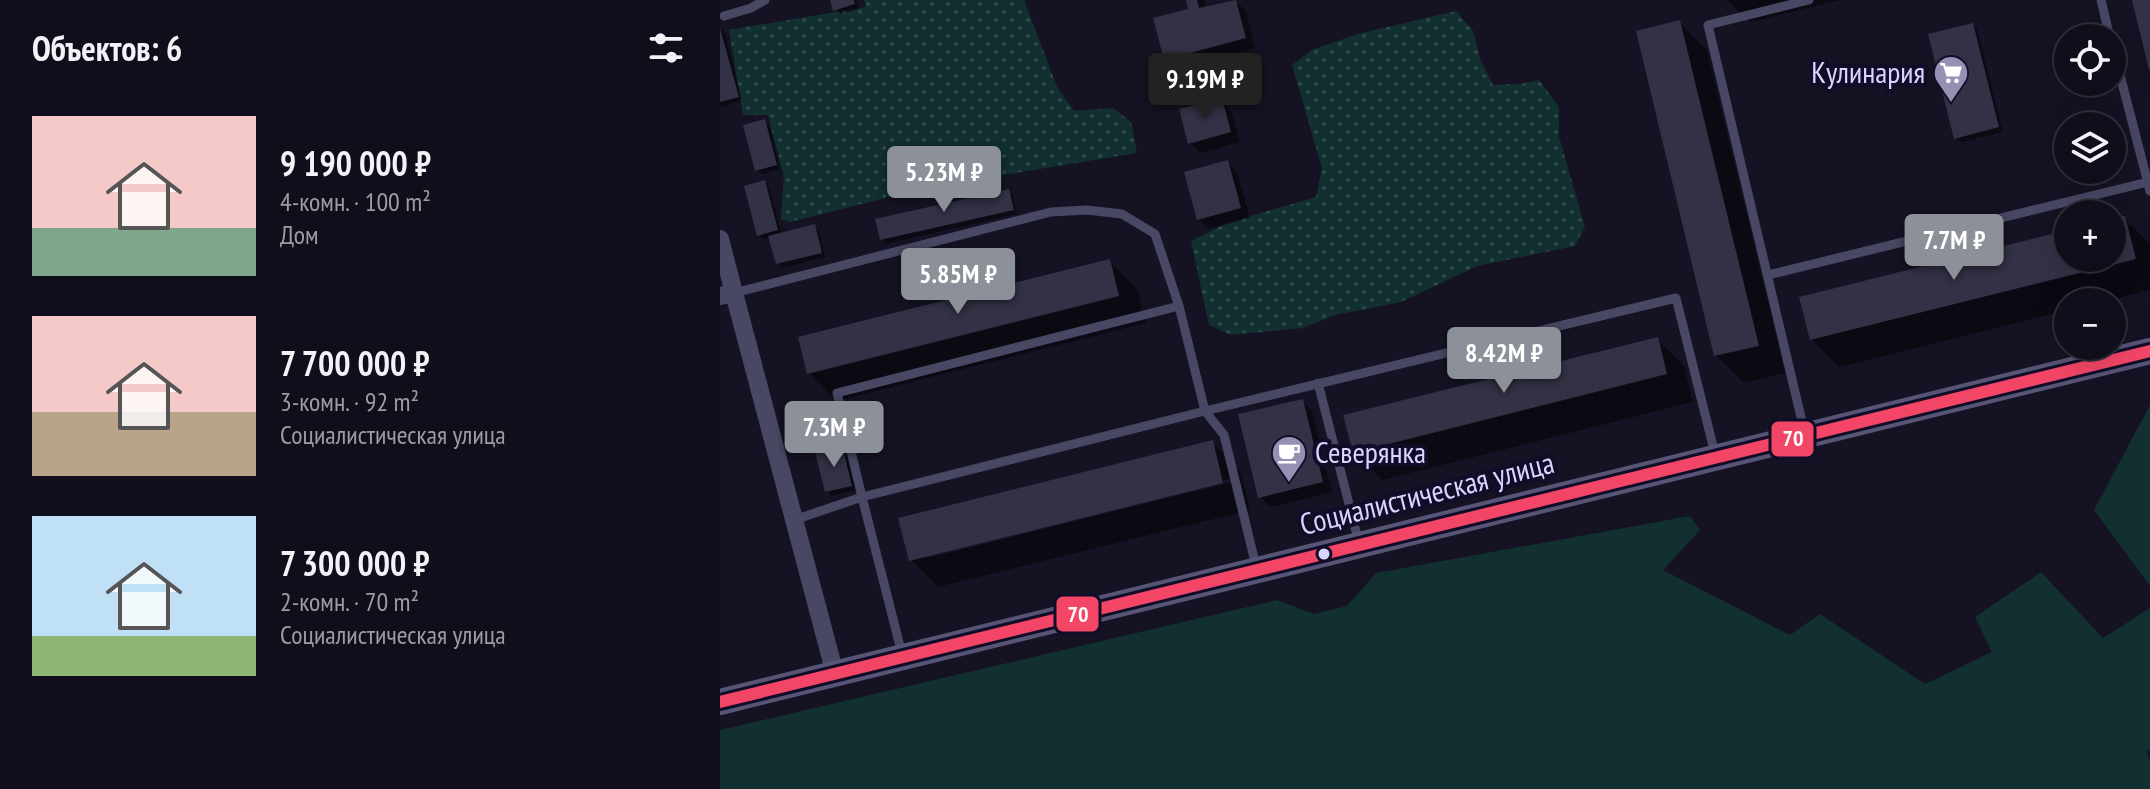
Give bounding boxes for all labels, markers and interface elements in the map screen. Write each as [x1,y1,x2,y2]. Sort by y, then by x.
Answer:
map controls [2054,24,2126,360]
button: locate [2054,24,2126,96]
text: Объектов: 6 [32,26,182,70]
icon: filters [644,26,688,70]
place label: Кулинария [1811,52,1925,91]
pin: 9.19M ₽ [1131,53,1279,121]
supermarket icon: Кулинария [1932,54,1970,104]
text: 9.19M ₽ [1166,62,1244,95]
button: layers [2054,112,2126,184]
text: 9 190 000 ₽ [280,141,431,185]
pin: 5.23M ₽ [870,146,1018,214]
icon: home [96,148,192,244]
text: 5.23M ₽ [905,155,983,188]
text: 4-комн. · 100 m² [280,185,431,218]
button: + [2054,200,2126,272]
pin: 7.7M ₽ [1889,214,2019,282]
text: Дом [280,218,318,251]
text: 7.7M ₽ [1923,223,1985,256]
pin: 5.85M ₽ [884,248,1032,316]
text: 5.85M ₽ [919,257,997,290]
button: − [2054,288,2126,360]
pin: 8.42M ₽ [1430,327,1578,395]
text: 8.42M ₽ [1465,336,1543,369]
text: 7 700 000 ₽ [280,341,429,385]
icon: home [96,348,192,444]
text: 3-комн. · 92 m² [280,385,419,418]
pin: 7.3M ₽ [769,401,899,469]
text: 7.3M ₽ [803,410,865,443]
text: Социалистическая улица [280,418,506,451]
line badge: 70 [1770,420,1815,458]
text: 70 [1782,424,1804,452]
place label: Северянка [1315,432,1426,471]
cafe icon: Северянка [1270,434,1308,484]
street label: Социалистическая улица [1296,442,1558,543]
text: 7 300 000 ₽ [280,541,429,585]
unlabelled marker [1316,546,1332,562]
icon: home [96,548,192,644]
text: 2-комн. · 70 m² [280,585,419,618]
line badge: 70 [1055,595,1100,633]
text: 70 [1067,600,1089,628]
text: Социалистическая улица [280,618,506,651]

